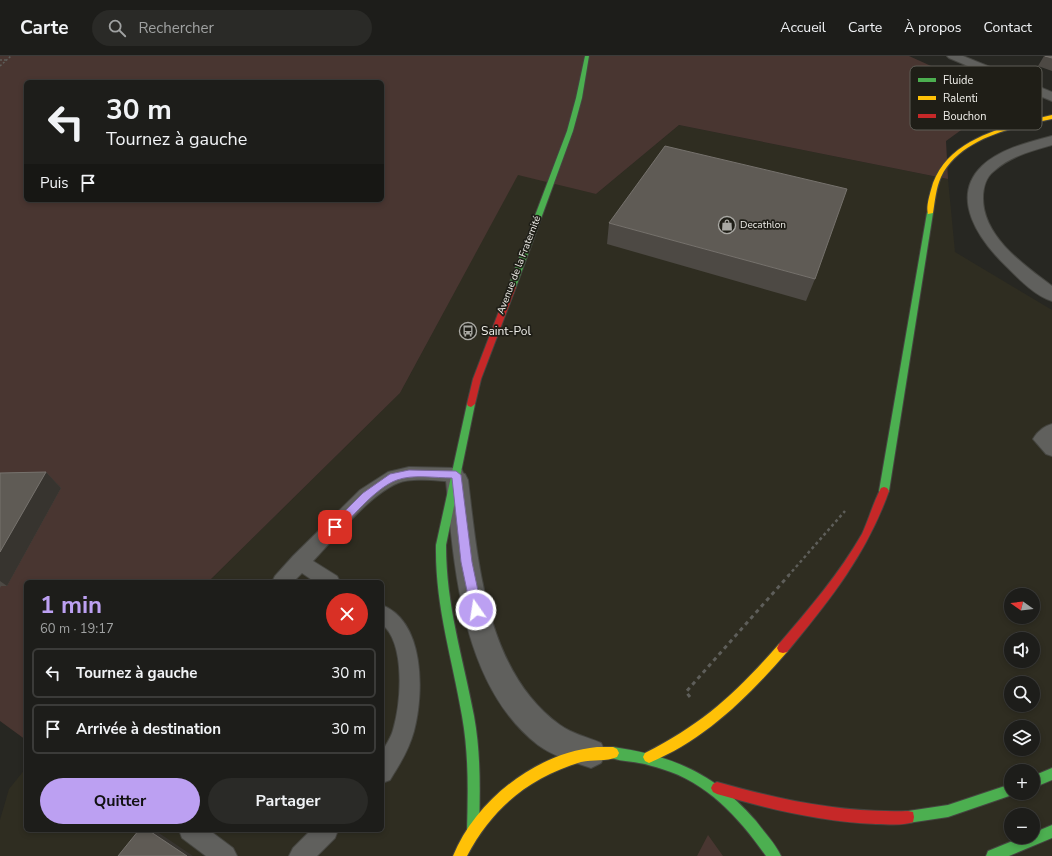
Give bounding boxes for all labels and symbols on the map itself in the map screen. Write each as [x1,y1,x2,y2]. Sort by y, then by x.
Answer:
legend [910,66,1042,130]
text: Fluide [943,73,973,88]
text: Ralenti [943,91,978,106]
text: Bouchon [943,109,986,124]
street label: Avenue de la Fraternité [494,214,544,316]
shop icon: Decathlon [717,215,737,235]
place label: Decathlon [740,218,786,232]
bus stop icon: Saint-Pol [458,321,478,341]
place label: Saint-Pol [481,323,532,339]
pin [318,510,352,544]
north arrow [1004,588,1040,624]
position arrow [455,589,497,631]

